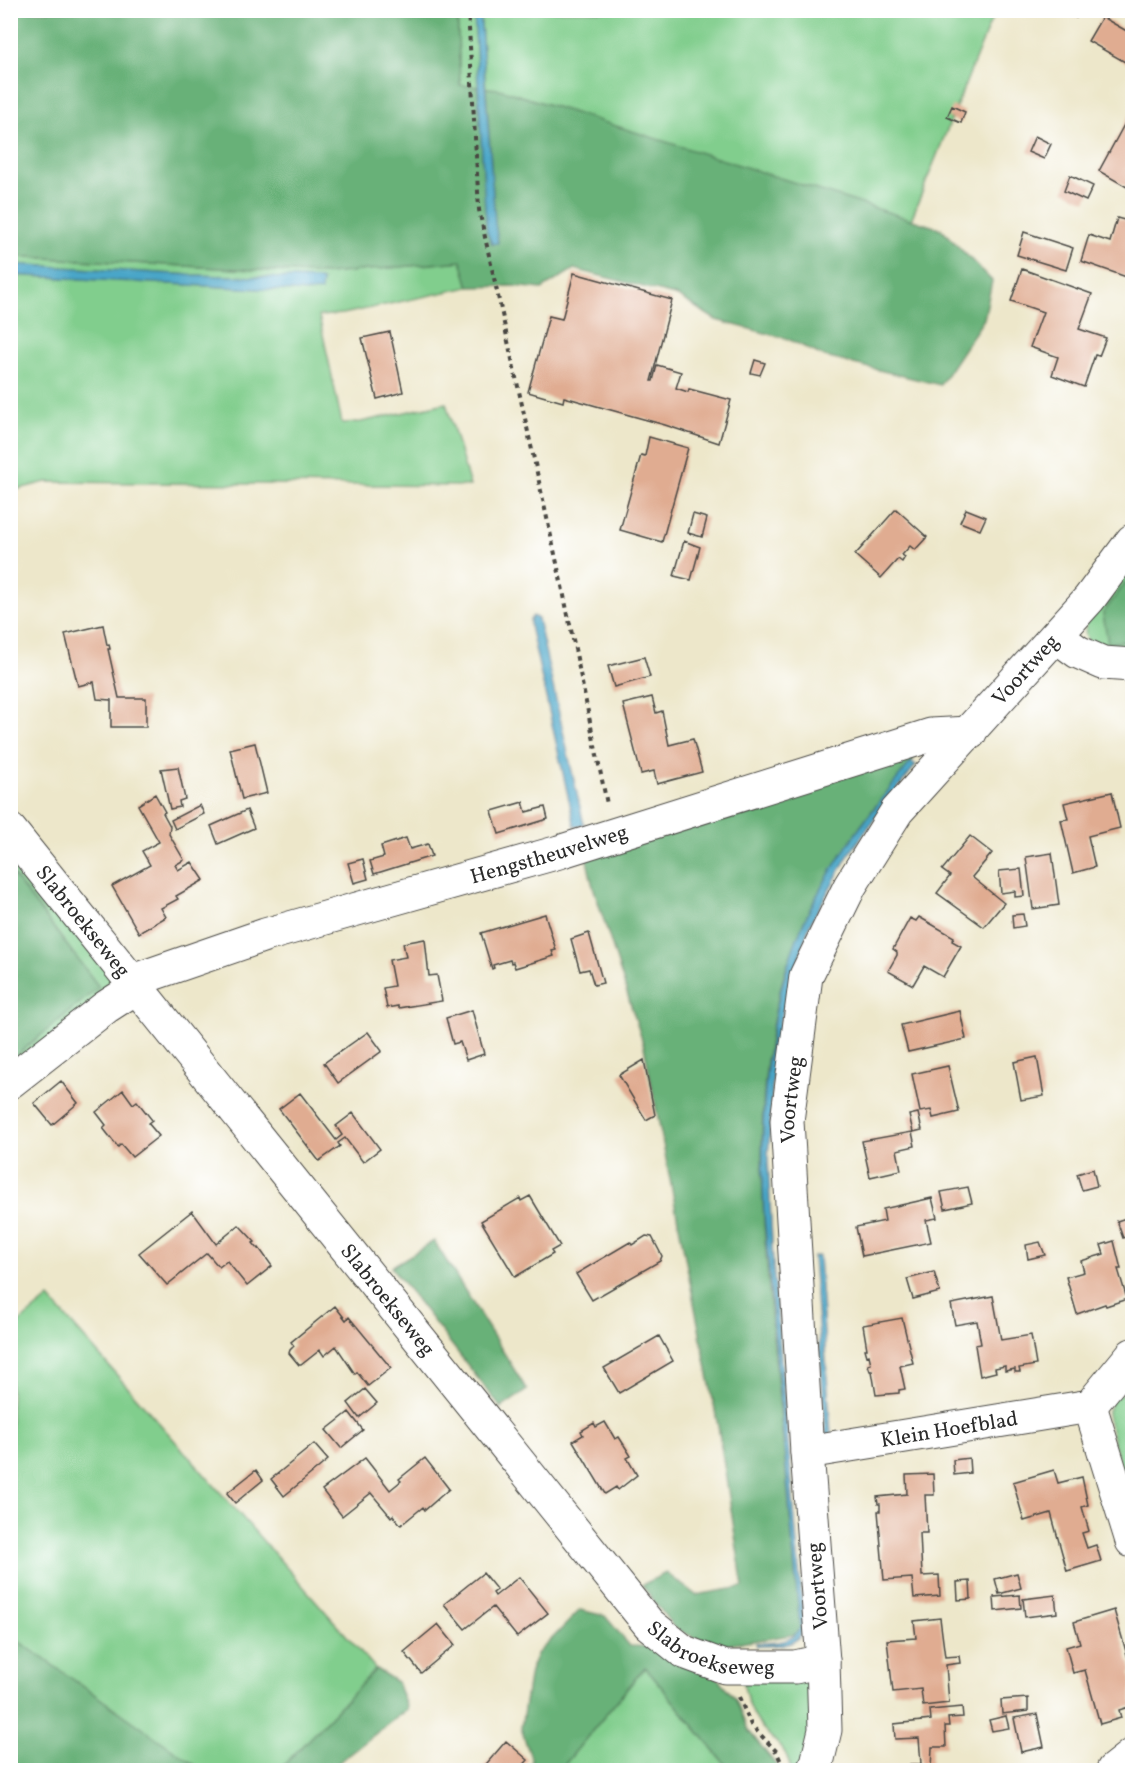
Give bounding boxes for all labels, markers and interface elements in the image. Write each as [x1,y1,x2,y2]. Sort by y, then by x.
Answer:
street label: Voortweg [986,628,1066,713]
street label: Hengstheuvelweg [467,818,632,892]
street label: Slabroekseweg [28,860,136,984]
street label: Voortweg [774,1054,811,1144]
street label: Slabroekseweg [333,1238,441,1363]
street label: Klein Hoefblad [879,1405,1020,1456]
street label: Voortweg [800,1541,837,1631]
street label: Slabroekseweg [640,1615,775,1683]

